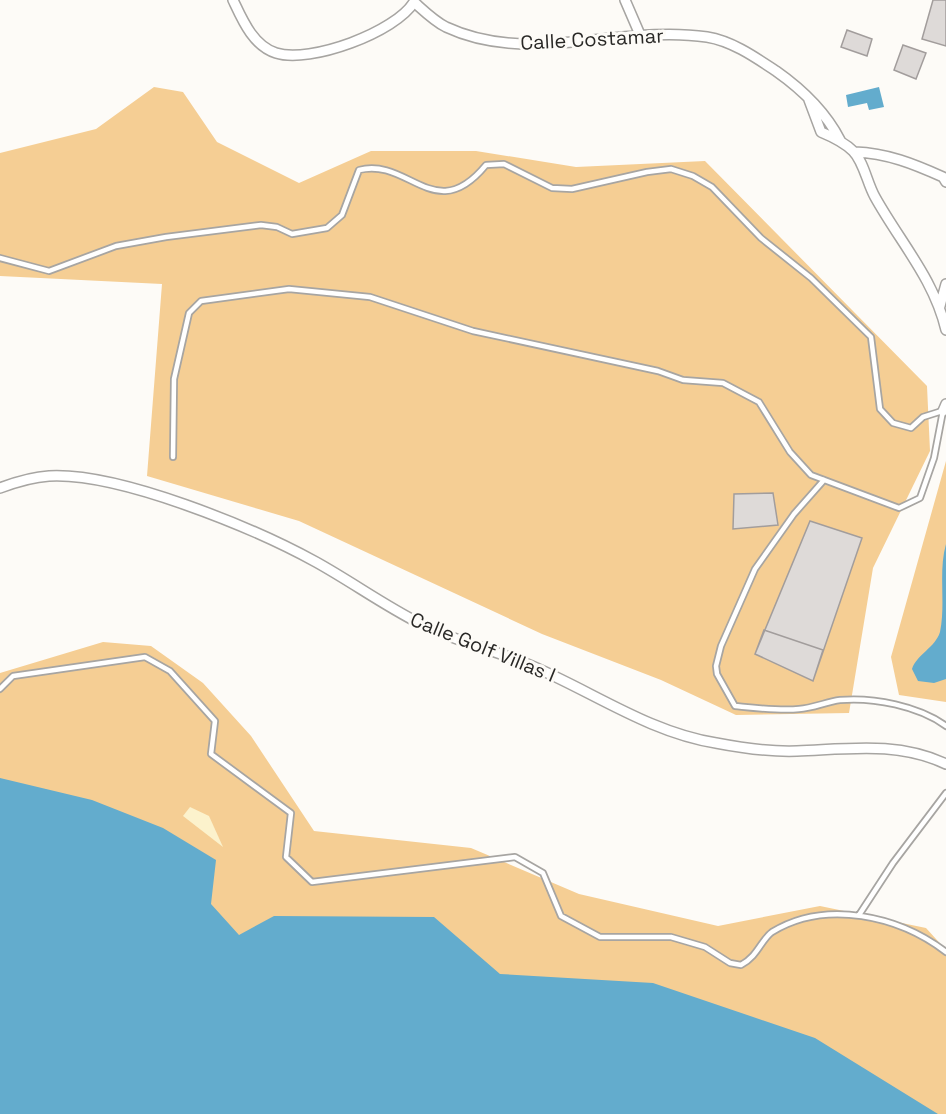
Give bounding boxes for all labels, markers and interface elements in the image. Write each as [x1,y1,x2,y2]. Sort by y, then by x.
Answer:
street label: Calle Costamar [520,22,664,56]
street label: Calle Golf Villas I [407,606,559,688]

